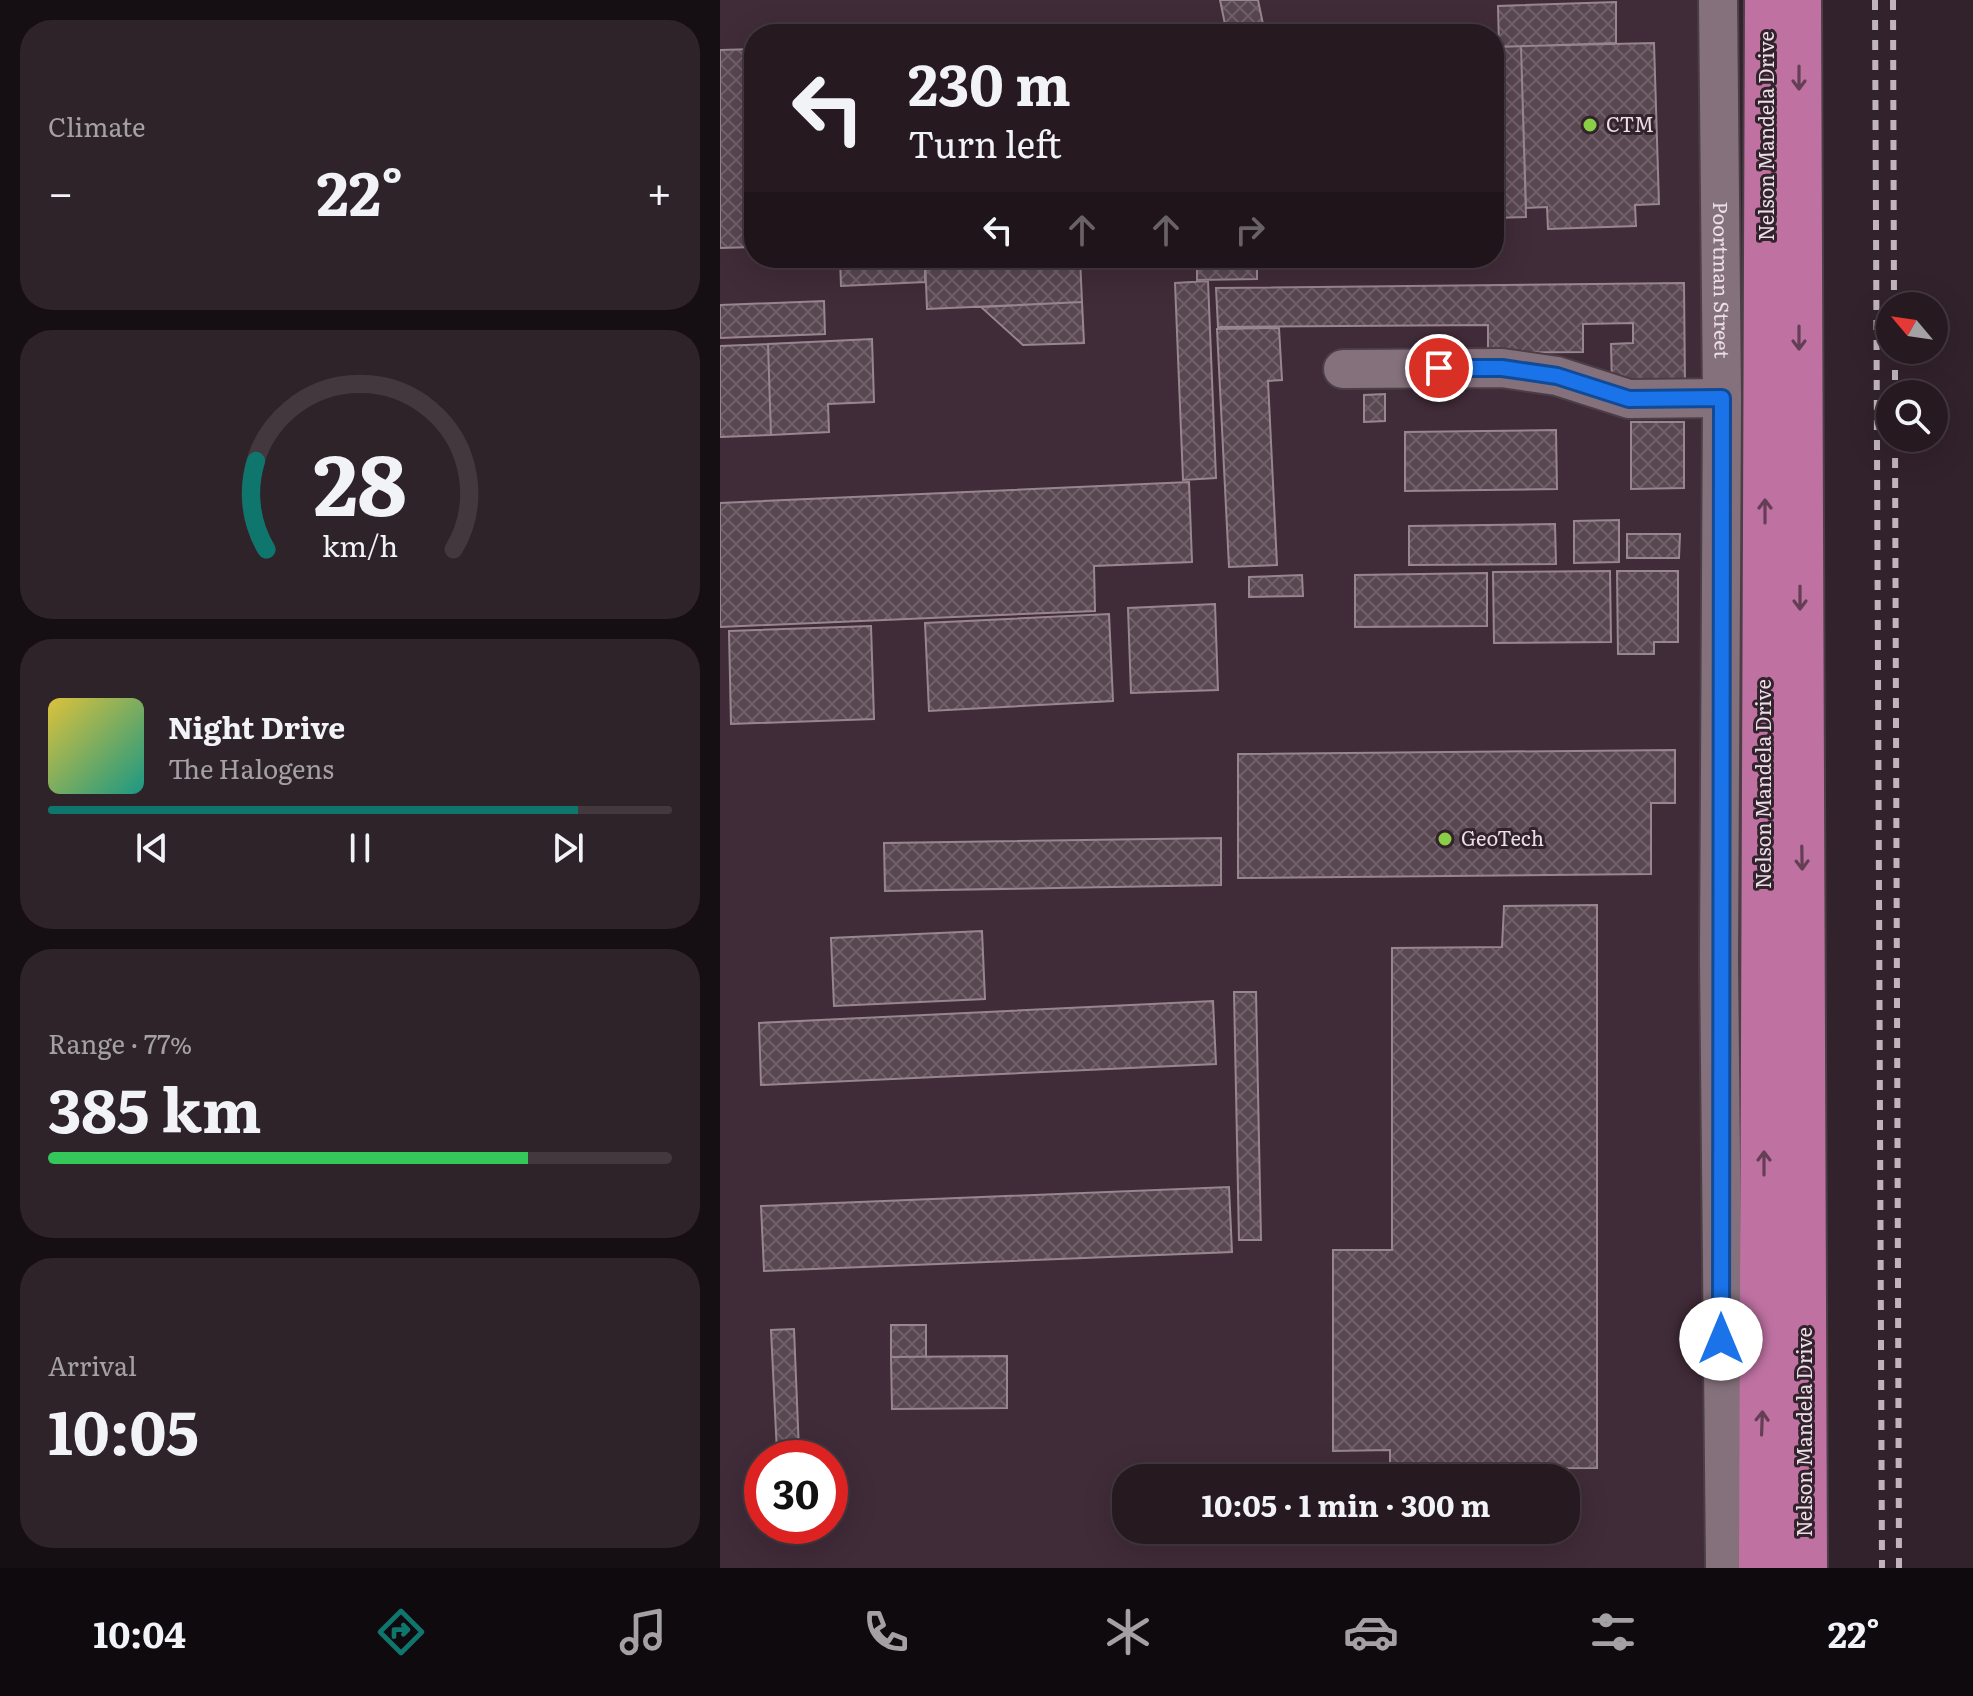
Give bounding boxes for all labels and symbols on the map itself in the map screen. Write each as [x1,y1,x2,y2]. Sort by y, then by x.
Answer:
street label: Nelson Mandela Drive [1750,31,1780,241]
one-way arrow [1791,64,1807,91]
place label: CTM [1606,108,1654,138]
marker: CTM [1581,116,1599,134]
street label: Poortman Street [1707,201,1739,359]
north arrow [1876,292,1948,364]
one-way arrow [1791,324,1807,351]
pin [1405,334,1473,402]
one-way arrow [1757,498,1773,525]
one-way arrow [1792,584,1807,611]
street label: Nelson Mandela Drive [1747,679,1777,889]
place label: GeoTech [1461,822,1544,852]
marker: GeoTech [1436,830,1454,848]
one-way arrow [1794,844,1810,871]
one-way arrow [1756,1150,1771,1177]
position arrow [1679,1297,1763,1381]
street label: Nelson Mandela Drive [1788,1327,1818,1537]
one-way arrow [1755,1410,1770,1437]
speed limit sign: 30 [744,1440,848,1544]

